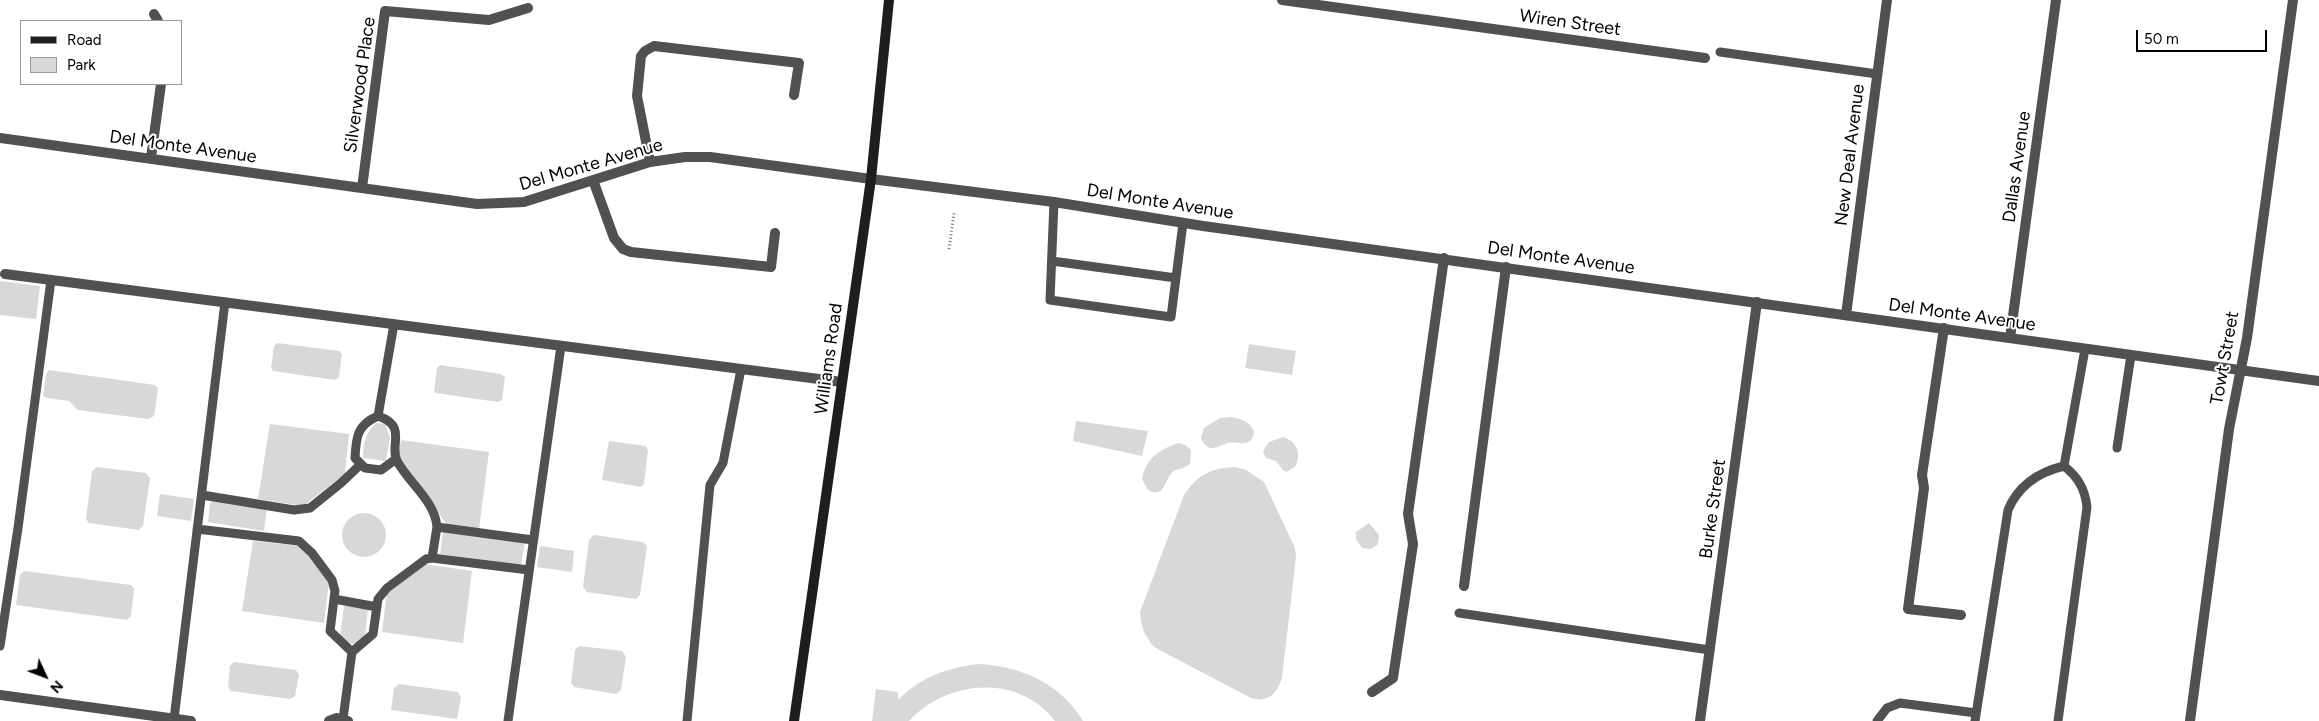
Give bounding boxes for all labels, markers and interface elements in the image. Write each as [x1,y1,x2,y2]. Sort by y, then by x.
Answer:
street label: Wiren Street [1518,5,1622,41]
street label: Silverwood Place [340,16,380,154]
legend [20,20,182,85]
scale bar [2139,20,2270,52]
text: 50 m [2144,30,2179,48]
text: Road [67,31,102,49]
text: Park [67,56,96,74]
street label: New Deal Avenue [1831,83,1869,227]
street label: Dallas Avenue [1998,110,2036,224]
street label: Del Monte Avenue [108,126,258,168]
street label: Del Monte Avenue [517,134,665,196]
street label: Del Monte Avenue [1085,180,1235,224]
street label: Del Monte Avenue [1486,237,1636,279]
street label: Del Monte Avenue [1887,294,2037,336]
street label: Williams Road [810,302,848,416]
street label: Towt Street [2206,309,2244,407]
street label: Burke Street [1695,458,1731,560]
north arrow [20,651,70,701]
text: N [46,677,66,696]

